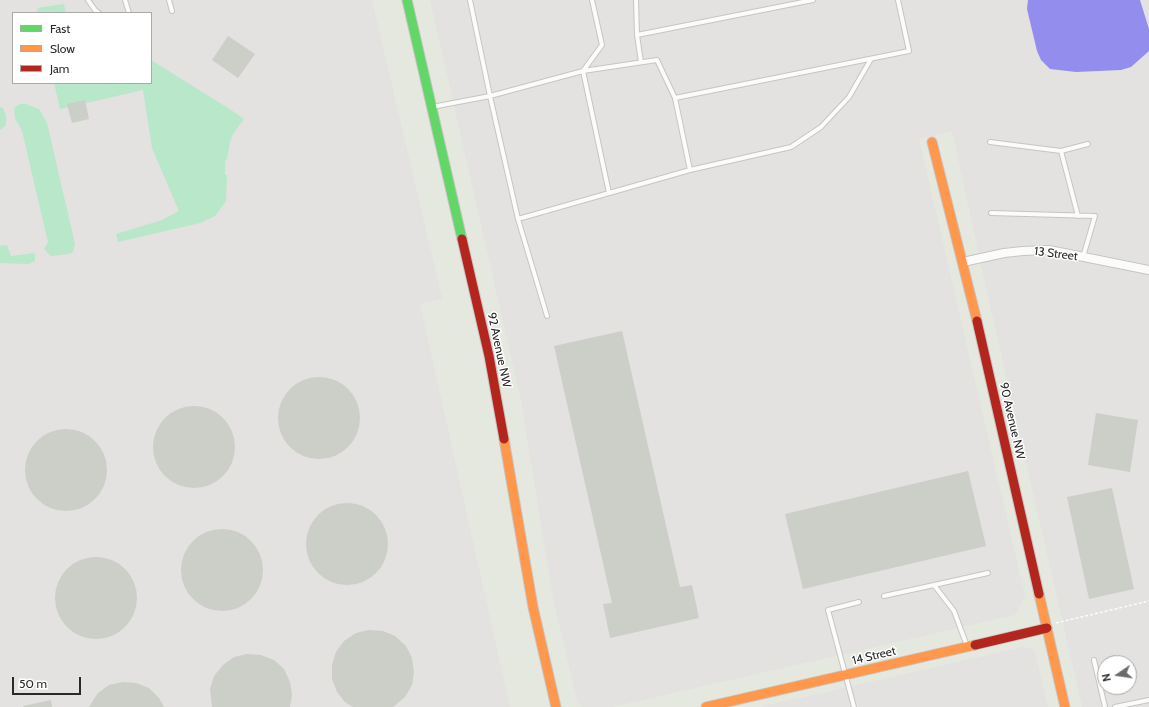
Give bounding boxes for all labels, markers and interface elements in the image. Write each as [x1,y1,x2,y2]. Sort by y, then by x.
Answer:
legend [12,12,152,84]
text: Fast [50,21,70,36]
text: Slow [50,41,75,56]
text: Jam [50,61,69,76]
street label: 13 Street [1033,244,1079,264]
street label: 92 Avenue NW [484,311,514,389]
street label: 90 Avenue NW [996,381,1028,461]
street label: 14 Street [851,644,897,668]
north arrow [1097,655,1137,695]
scale bar [14,669,83,695]
text: N [1099,672,1114,683]
text: 50 m [19,676,47,691]

